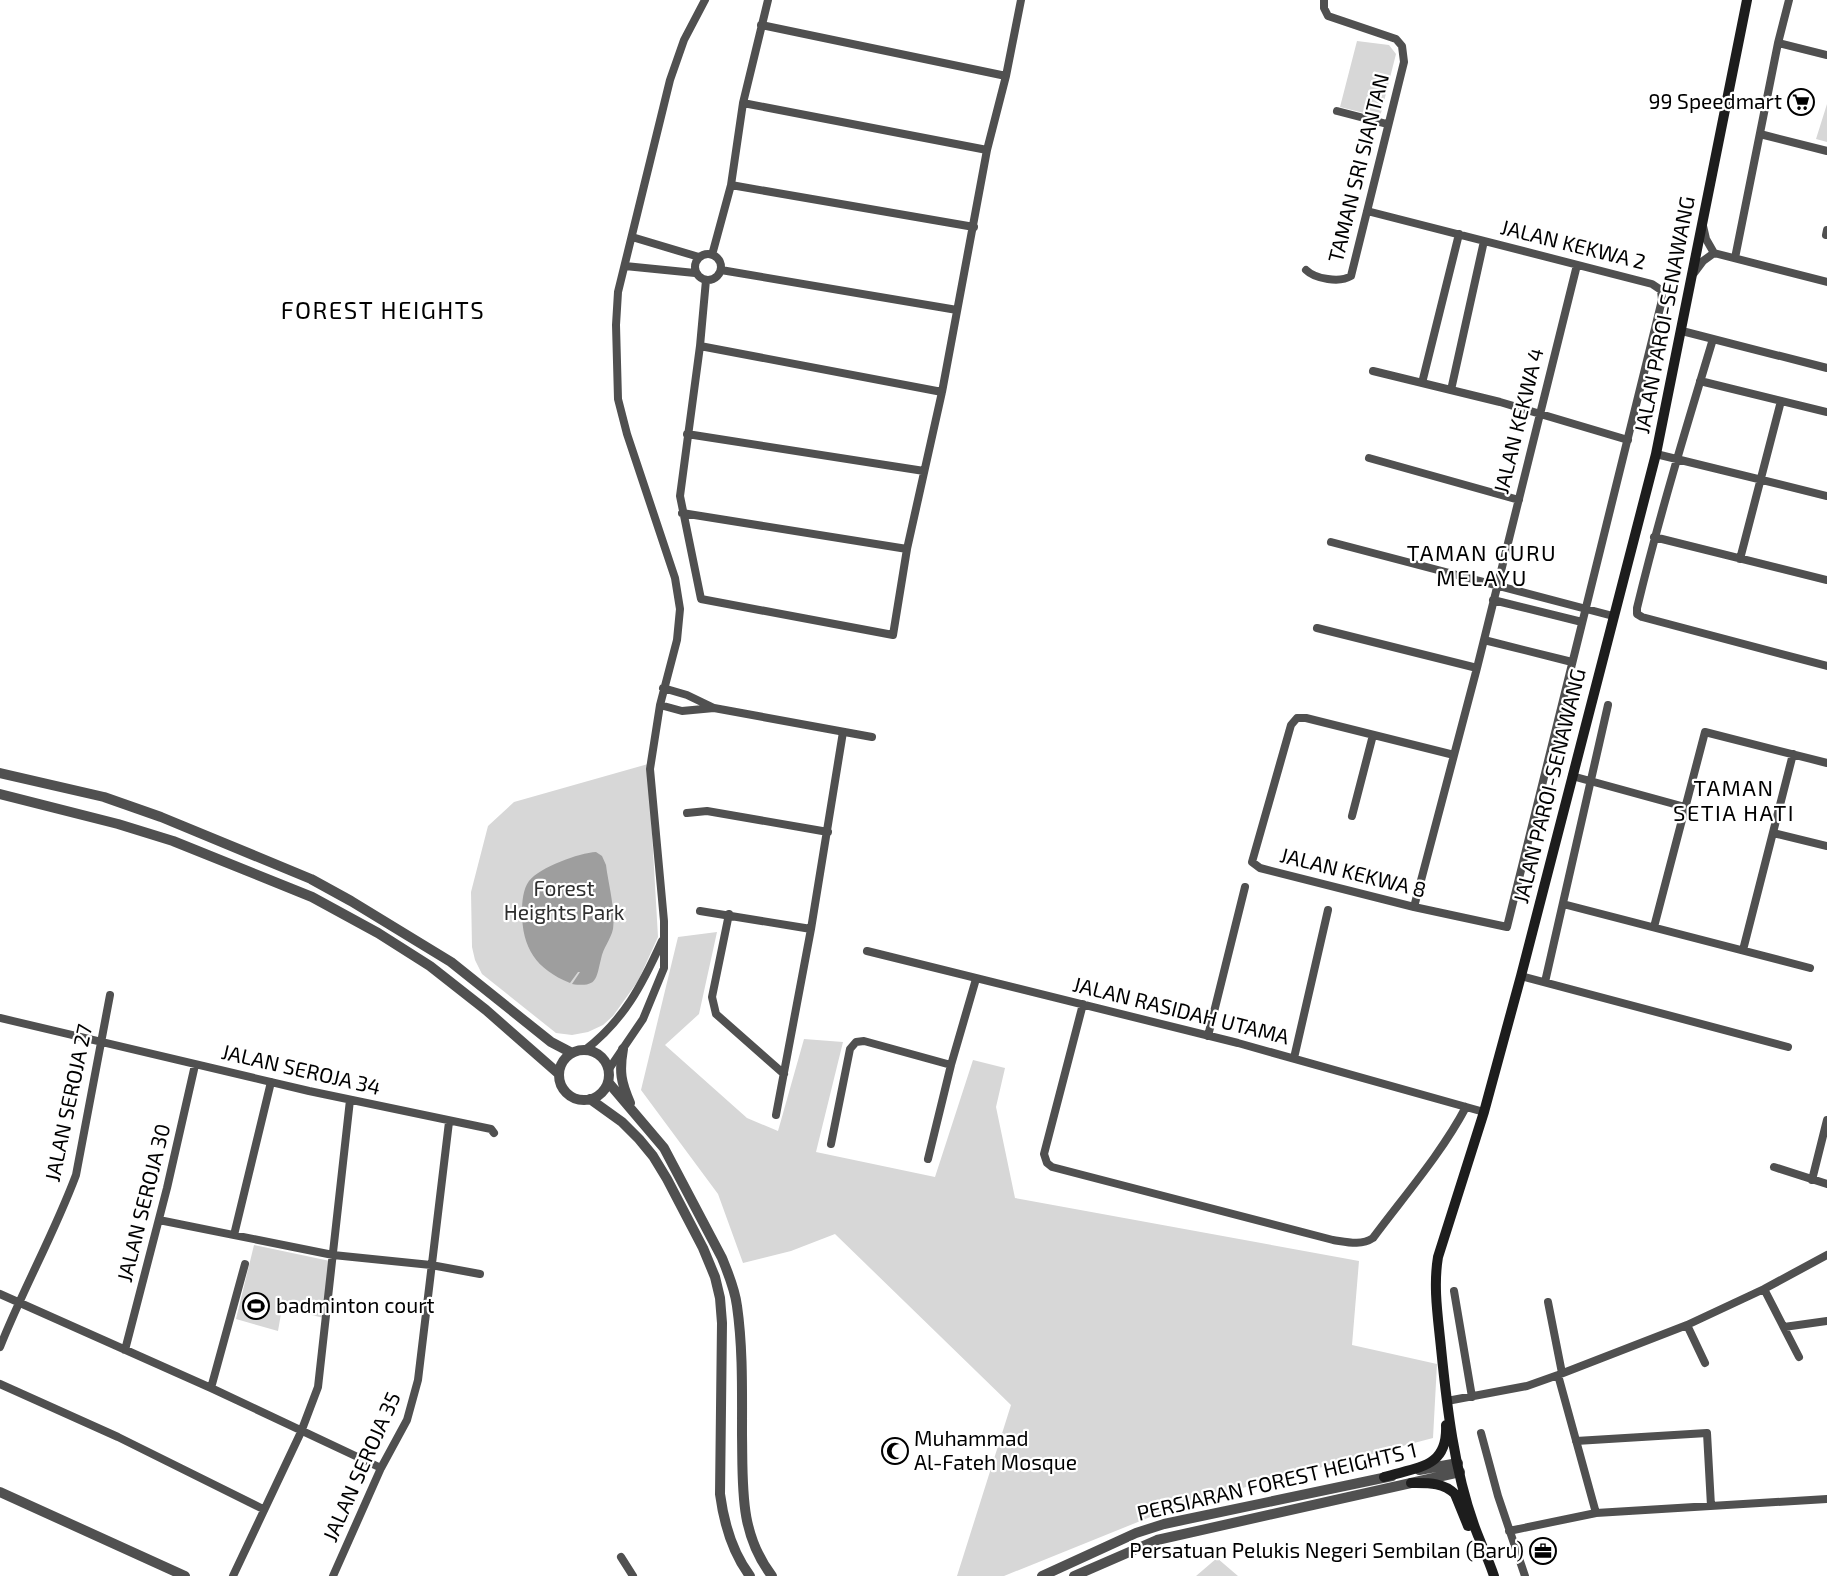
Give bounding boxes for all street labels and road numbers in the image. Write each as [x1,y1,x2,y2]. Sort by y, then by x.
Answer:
street label: TAMAN SRI SIANTAN [1322,71,1393,265]
street label: JALAN PAROI-SENAWANG [1628,194,1699,436]
street label: JALAN KEKWA 2 [1498,213,1648,274]
street label: JALAN KEKWA 4 [1487,345,1548,496]
street label: JALAN PAROI-SENAWANG [1507,665,1590,906]
street label: JALAN KEKWA 8 [1278,841,1429,902]
street label: JALAN RASIDAH UTAMA [1071,971,1292,1049]
street label: JALAN SEROJA 27 [39,1021,97,1184]
street label: JALAN SEROJA 34 [219,1038,383,1099]
street label: JALAN SEROJA 30 [111,1121,174,1284]
street label: JALAN SEROJA 35 [316,1388,405,1545]
street label: PERSIARAN FOREST HEIGHTS 1 [1134,1436,1419,1525]

